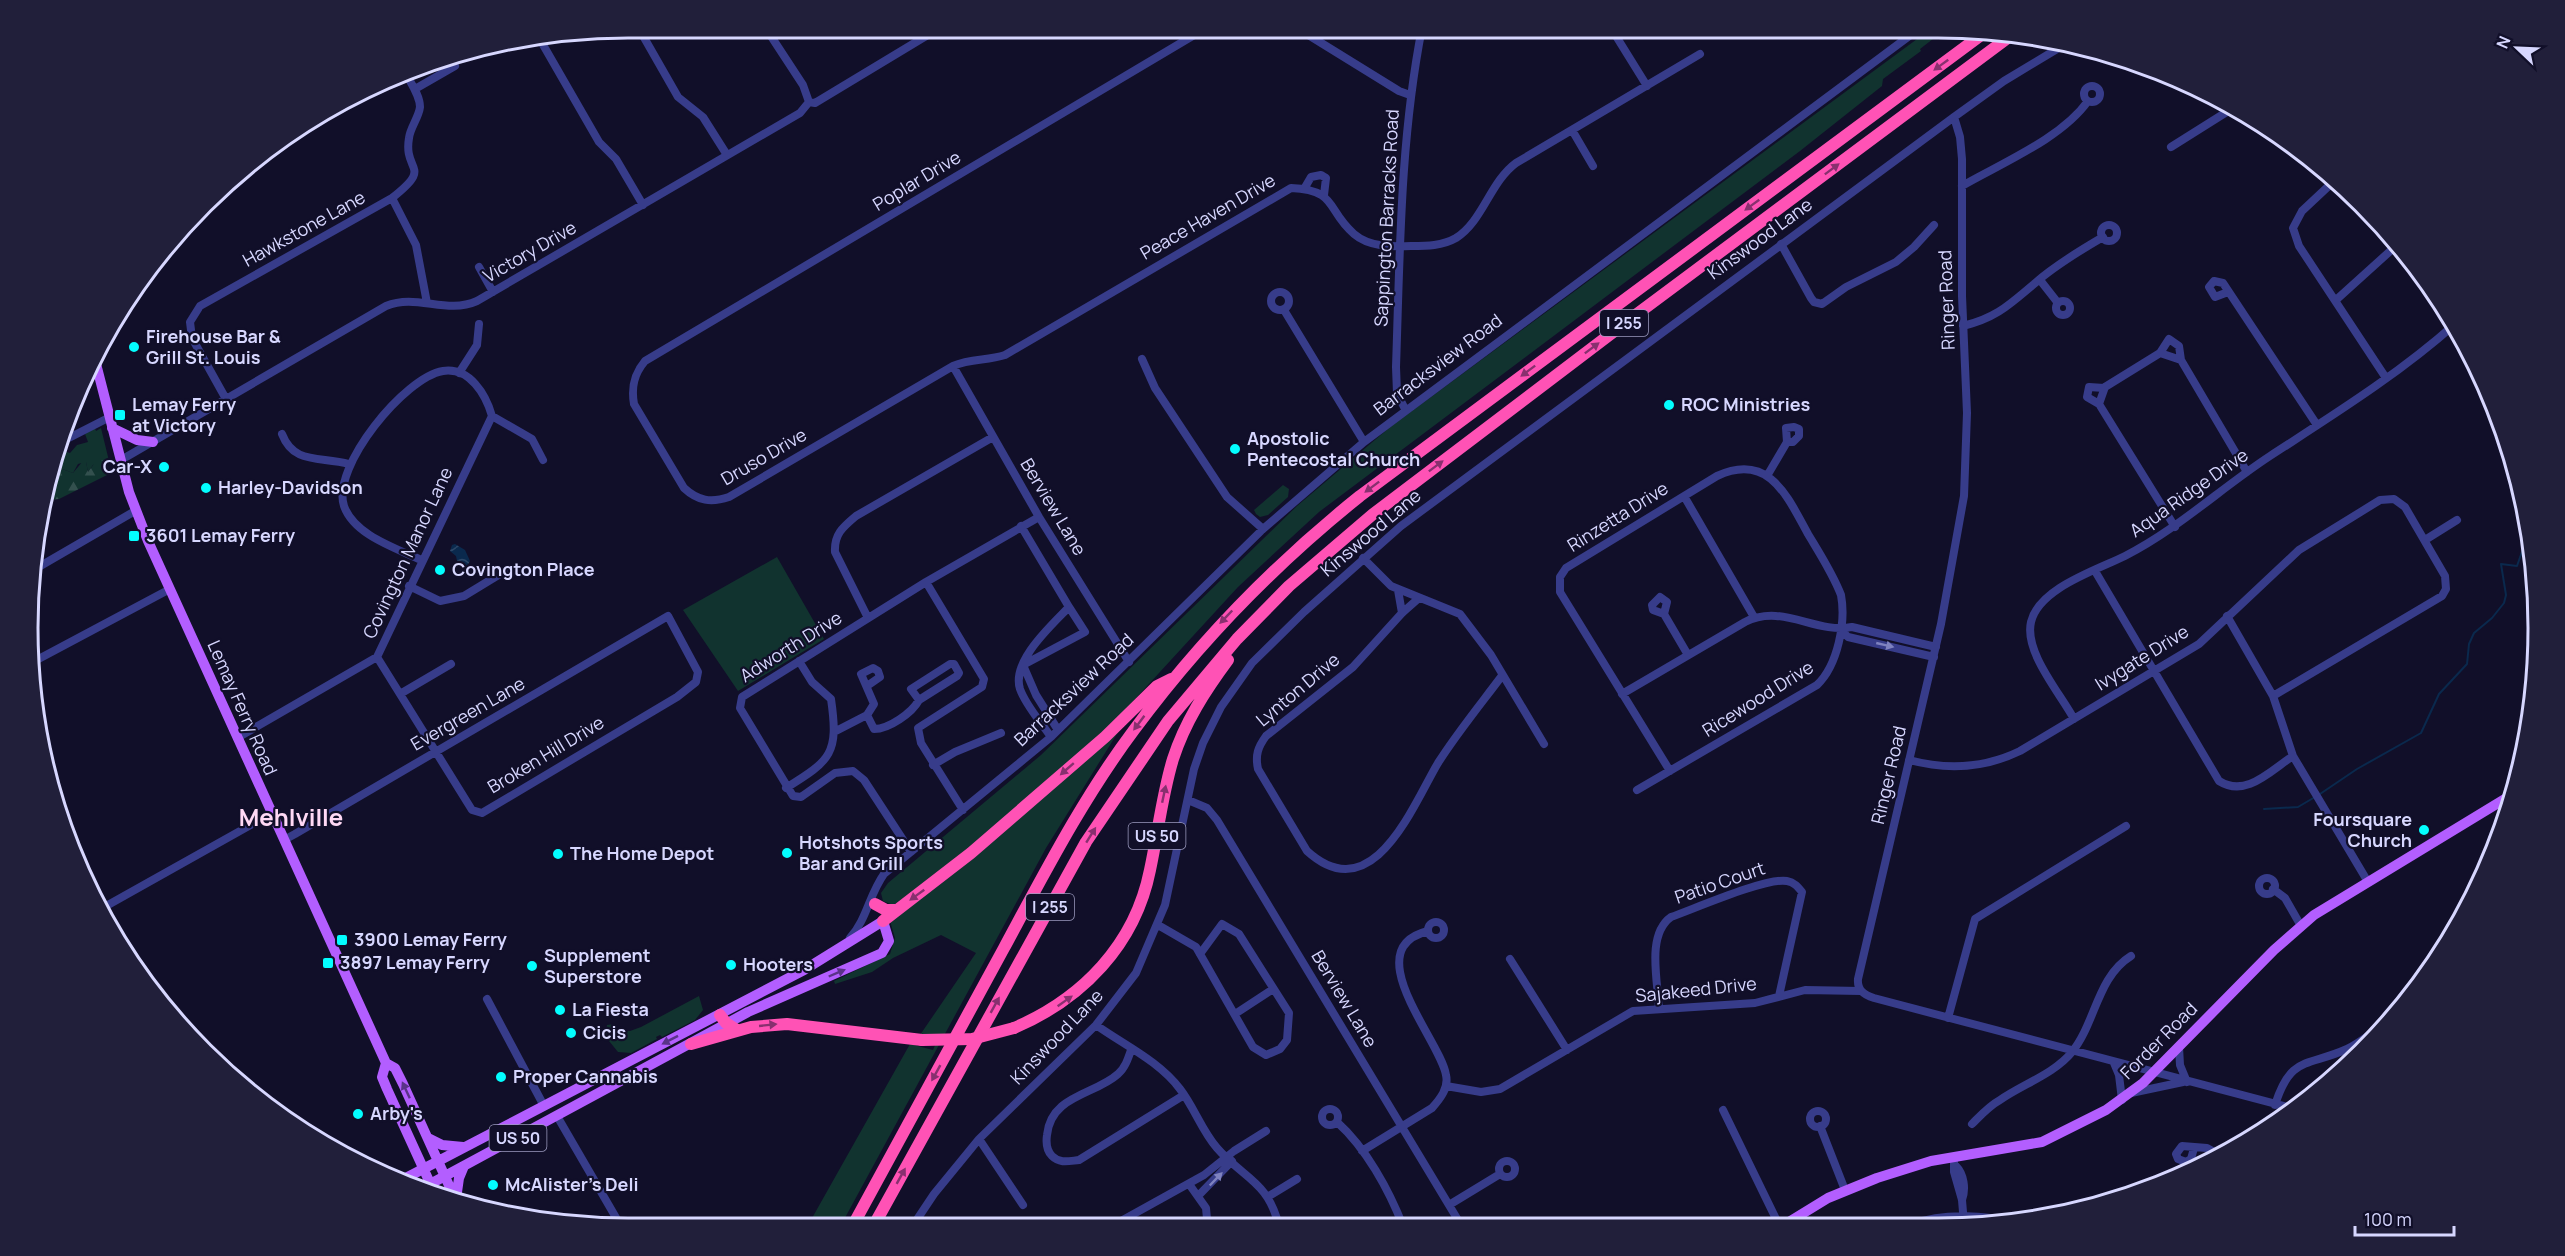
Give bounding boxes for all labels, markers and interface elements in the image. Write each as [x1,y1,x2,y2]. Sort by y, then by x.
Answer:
north arrow [2487,18,2547,78]
text: N [2491,33,2516,52]
one-way arrow [1934,59,1950,71]
street label: Sappington Barracks Road [1368,109,1404,327]
street label: Poplar Drive [868,144,965,216]
one-way arrow [1824,163,1840,175]
street label: Peace Haven Drive [1136,168,1279,265]
street label: Hawkstone Lane [238,185,369,272]
street label: Kinswood Lane [1702,192,1817,284]
one-way arrow [1745,199,1761,211]
street label: Victory Drive [479,215,580,287]
street label: Ringer Road [1932,250,1960,351]
street label: Barracksview Road [1368,308,1507,420]
road number: I 255 [1600,310,1648,336]
place label: Firehouse Bar & Grill St. Louis [146,324,281,369]
marker: Firehouse Bar & Grill St. Louis [127,340,141,354]
one-way arrow [1584,342,1599,354]
one-way arrow [1520,365,1536,377]
place label: Lemay Ferry at Victory [132,392,236,437]
place label: ROC Ministries [1681,392,1811,416]
marker: ROC Ministries [1662,398,1676,412]
marker: Lemay Ferry at Victory [113,408,127,422]
street label: Druso Drive [716,422,811,490]
place label: Apostolic Pentecostal Church [1247,426,1420,471]
marker: Apostolic Pentecostal Church [1228,442,1242,456]
street label: Aqua Ridge Drive [2124,442,2252,542]
street label: Berview Lane [1015,453,1092,560]
place label: Car-X [103,454,152,478]
marker: Car-X [157,460,171,474]
one-way arrow [1429,460,1444,472]
street label: Covington Manor Lane [357,463,457,642]
place label: Harley-Davidson [218,475,363,499]
street label: Rinzetta Drive [1563,476,1672,557]
marker: Harley-Davidson [199,481,213,495]
one-way arrow [1364,481,1379,493]
street label: Kinswood Lane [1315,483,1426,581]
place label: 3601 Lemay Ferry [146,523,295,547]
marker: 3601 Lemay Ferry [127,529,141,543]
place label: Covington Place [452,557,595,581]
marker: Covington Place [433,563,447,577]
street label: Adworth Drive [735,605,846,687]
one-way arrow [1220,610,1234,624]
street label: Ivygate Drive [2090,619,2193,695]
street label: Barracksview Road [1008,628,1138,751]
street label: Lemay Ferry Road [202,636,283,779]
one-way arrow [1876,641,1895,651]
street label: Lynton Drive [1250,647,1344,731]
street label: Ricewood Drive [1697,654,1817,742]
street label: Evergreen Lane [406,671,529,756]
street label: Broken Hill Drive [483,710,608,798]
one-way arrow [1133,715,1145,731]
street label: Ringer Road [1865,723,1911,826]
one-way arrow [1060,762,1075,775]
one-way arrow [1160,785,1169,804]
district label: Mehlville [239,800,343,833]
place label: Foursquare Church [2313,807,2412,852]
road number: US 50 [1128,823,1186,849]
marker: Foursquare Church [2417,823,2431,837]
one-way arrow [1085,827,1096,843]
place label: Hotshots Sports Bar and Grill [799,830,943,875]
place label: The Home Depot [570,841,714,865]
marker: Hotshots Sports Bar and Grill [780,846,794,860]
marker: The Home Depot [551,847,565,861]
street label: Patio Court [1671,855,1768,909]
one-way arrow [909,889,925,902]
road number: I 255 [1026,894,1074,920]
place label: 3900 Lemay Ferry [354,927,507,951]
marker: 3900 Lemay Ferry [335,933,349,947]
place label: Supplement Superstore [544,943,651,988]
street label: Berview Lane [1306,945,1383,1052]
place label: 3897 Lemay Ferry [340,950,490,974]
place label: Hooters [743,952,813,976]
marker: 3897 Lemay Ferry [321,956,335,970]
marker: Hooters [724,958,738,972]
marker: Supplement Superstore [525,959,539,973]
one-way arrow [828,968,846,977]
street label: Sajakeed Drive [1634,971,1758,1007]
street label: Kinswood Lane [1005,983,1108,1089]
one-way arrow [1056,995,1072,1007]
one-way arrow [990,996,1000,1013]
place label: La Fiesta [572,997,649,1021]
street label: Forder Road [2115,997,2202,1084]
marker: La Fiesta [553,1003,567,1017]
place label: Cicis [583,1020,626,1044]
one-way arrow [758,1020,777,1030]
marker: Cicis [564,1026,578,1040]
one-way arrow [661,1036,678,1045]
place label: Proper Cannabis [513,1064,658,1088]
one-way arrow [931,1065,941,1082]
marker: Proper Cannabis [494,1070,508,1084]
one-way arrow [401,1081,411,1099]
place label: Arby's [370,1101,423,1125]
marker: Arby's [351,1107,365,1121]
road number: US 50 [490,1125,546,1151]
one-way arrow [896,1167,906,1184]
one-way arrow [1209,1171,1223,1186]
place label: McAlister's Deli [505,1172,639,1196]
marker: McAlister's Deli [486,1178,500,1192]
scale bar [2355,1199,2454,1237]
text: 100 m [2364,1207,2412,1231]

